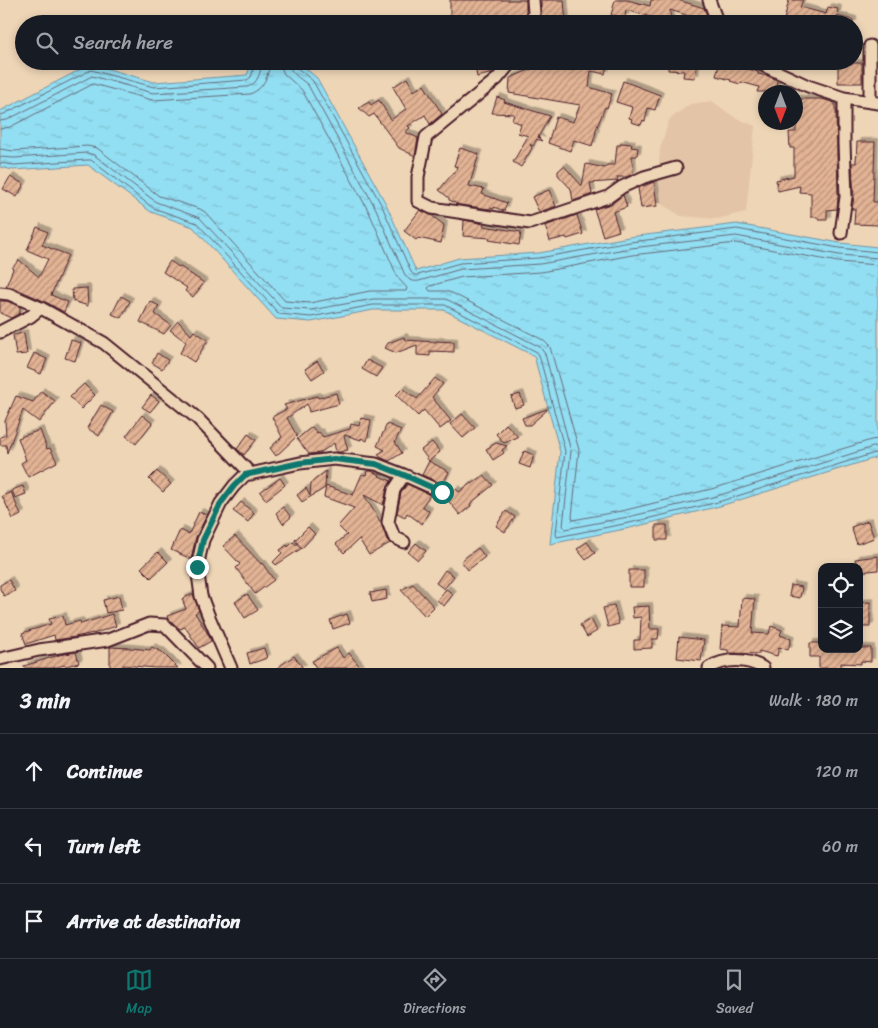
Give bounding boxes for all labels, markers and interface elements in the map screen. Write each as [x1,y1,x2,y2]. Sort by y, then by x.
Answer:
search box [15,15,863,70]
text: Search here [73,26,173,59]
icon: search [33,29,61,57]
north arrow [758,85,803,130]
route start [431,481,454,504]
route end [186,556,209,579]
map controls [818,563,863,653]
button: locate [818,563,863,608]
button: layers [818,608,863,653]
text: 3 min [20,682,70,720]
text: Walk · 180 m [769,686,858,715]
text: Continue [67,755,143,788]
icon: ahead [20,757,48,785]
text: 120 m [815,757,858,786]
text: Turn left [67,830,140,863]
icon: left [20,832,48,860]
text: 60 m [822,832,858,861]
text: Arrive at destination [67,905,240,938]
icon: arrive [20,907,48,935]
tab: Map [125,966,153,1021]
tab: Directions [403,966,466,1021]
tab: Saved [716,966,753,1021]

